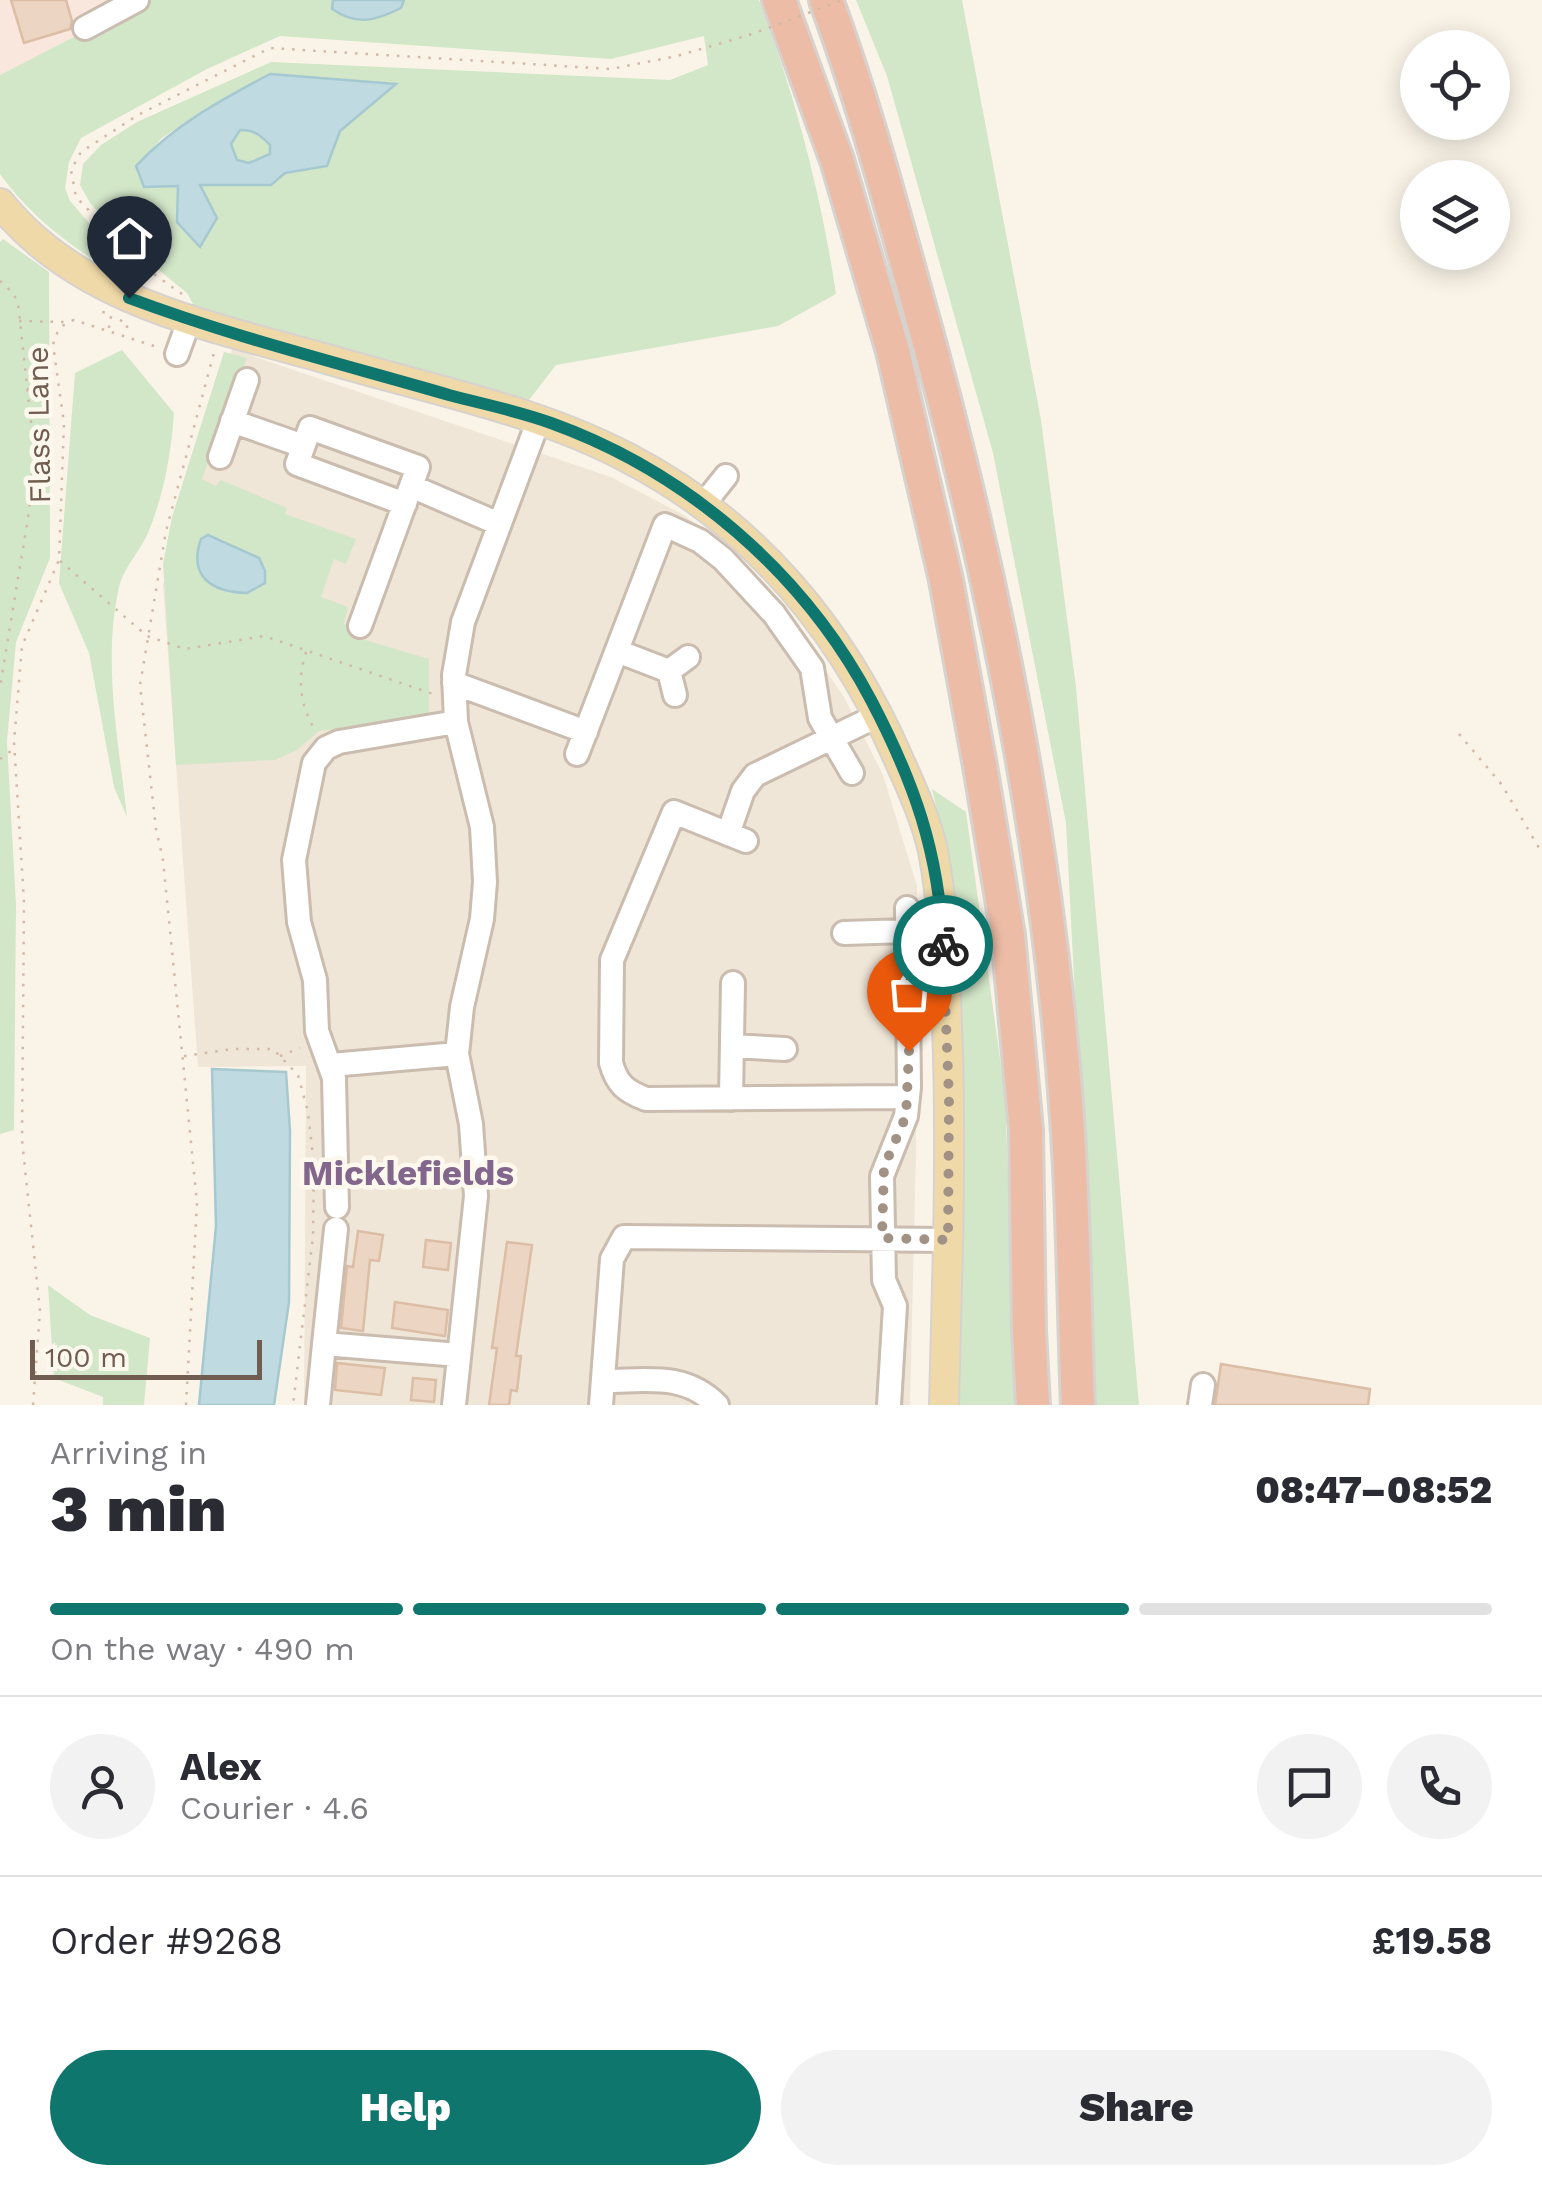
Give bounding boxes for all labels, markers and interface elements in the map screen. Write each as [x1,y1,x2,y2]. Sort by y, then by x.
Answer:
map controls [1400,30,1510,270]
button: locate [1400,30,1510,140]
button: layers [1400,160,1510,270]
pin [87,196,172,299]
icon: home [102,211,157,266]
street label: Flass Lane [20,346,57,504]
courier [893,895,993,995]
icon: bike [916,918,971,973]
pin [867,949,952,1052]
icon: bag [882,964,937,1019]
district label: Micklefields [302,1152,514,1194]
scale bar [30,1335,262,1380]
text: 100 m [45,1341,127,1374]
text: Arriving in [50,1434,207,1472]
text: 08:47–08:52 [1255,1468,1492,1512]
text: 3 min [50,1471,227,1547]
text: On the way · 490 m [50,1630,355,1668]
button: person [50,1734,155,1839]
button: chat [1257,1734,1362,1839]
button: phone [1387,1734,1492,1839]
text: Alex [180,1745,262,1789]
text: Courier · 4.6 [180,1789,369,1827]
text: Order #9268 [50,1919,283,1963]
text: £19.58 [1372,1919,1492,1963]
button: Help [50,2050,761,2165]
button: Share [781,2050,1492,2165]

